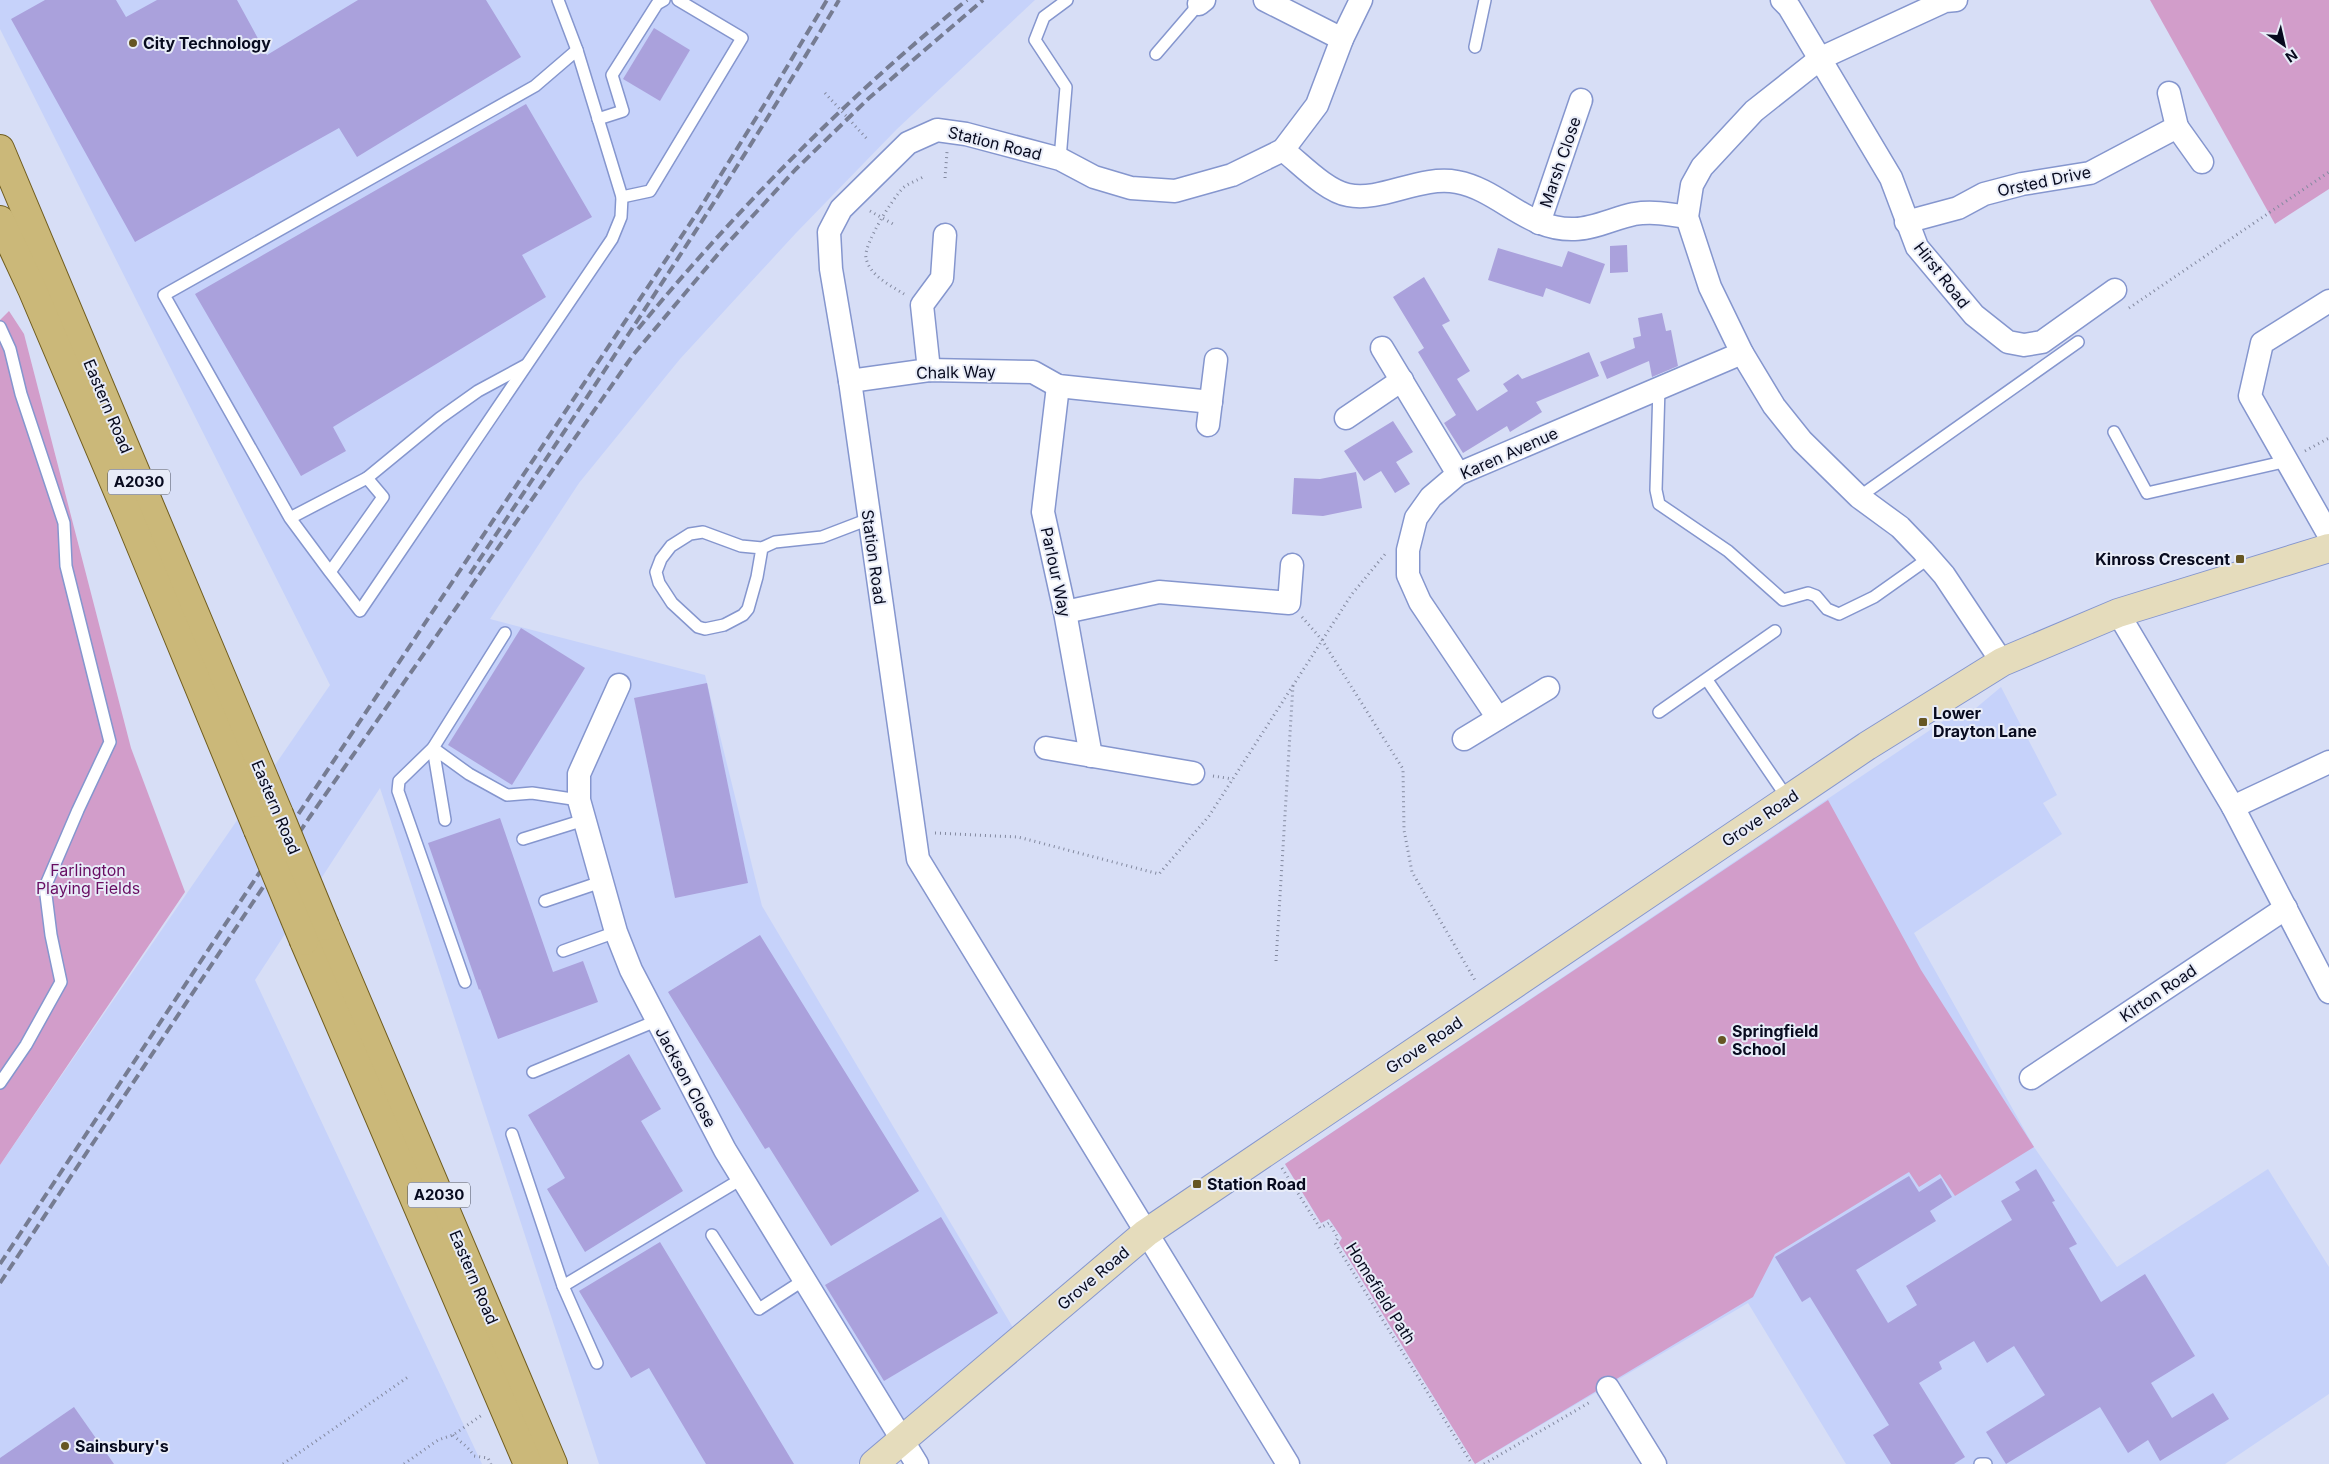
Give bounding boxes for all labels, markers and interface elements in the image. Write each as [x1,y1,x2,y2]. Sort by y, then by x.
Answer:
north arrow [2259,20,2309,70]
place label: City Technology [143,33,271,53]
marker: City Technology [127,37,139,49]
text: N [2282,46,2301,66]
street label: Marsh Close [1535,114,1585,210]
street label: Station Road [946,122,1044,164]
street label: Orsted Drive [1995,161,2093,201]
street label: Hirst Road [1910,238,1974,312]
street label: Eastern Road [79,356,137,456]
street label: Chalk Way [916,361,996,383]
street label: Karen Avenue [1457,423,1561,483]
road number: A2030 [108,470,170,494]
street label: Station Road [857,508,891,606]
street label: Parlour Way [1037,525,1075,619]
place label: Kinross Crescent [2095,549,2230,569]
marker: Kinross Crescent [2234,553,2246,565]
place label: Lower Drayton Lane [1933,703,2037,741]
marker: Lower Drayton Lane [1917,716,1929,728]
street label: Eastern Road [247,757,305,857]
street label: Grove Road [1718,785,1802,851]
park label: Farlington Playing Fields [36,860,140,898]
street label: Kirton Road [2116,960,2200,1026]
street label: Grove Road [1382,1012,1466,1078]
place label: Springfield School [1732,1021,1818,1059]
street label: Jackson Close [651,1023,721,1131]
marker: Springfield School [1716,1034,1728,1046]
place label: Station Road [1207,1174,1306,1194]
marker: Station Road [1191,1178,1203,1190]
road number: A2030 [408,1182,470,1208]
street label: Eastern Road [445,1227,503,1327]
street label: Homefield Path [1342,1239,1420,1347]
street label: Grove Road [1053,1242,1133,1314]
place label: Sainsbury's [75,1436,169,1456]
marker: Sainsbury's [59,1440,71,1452]

